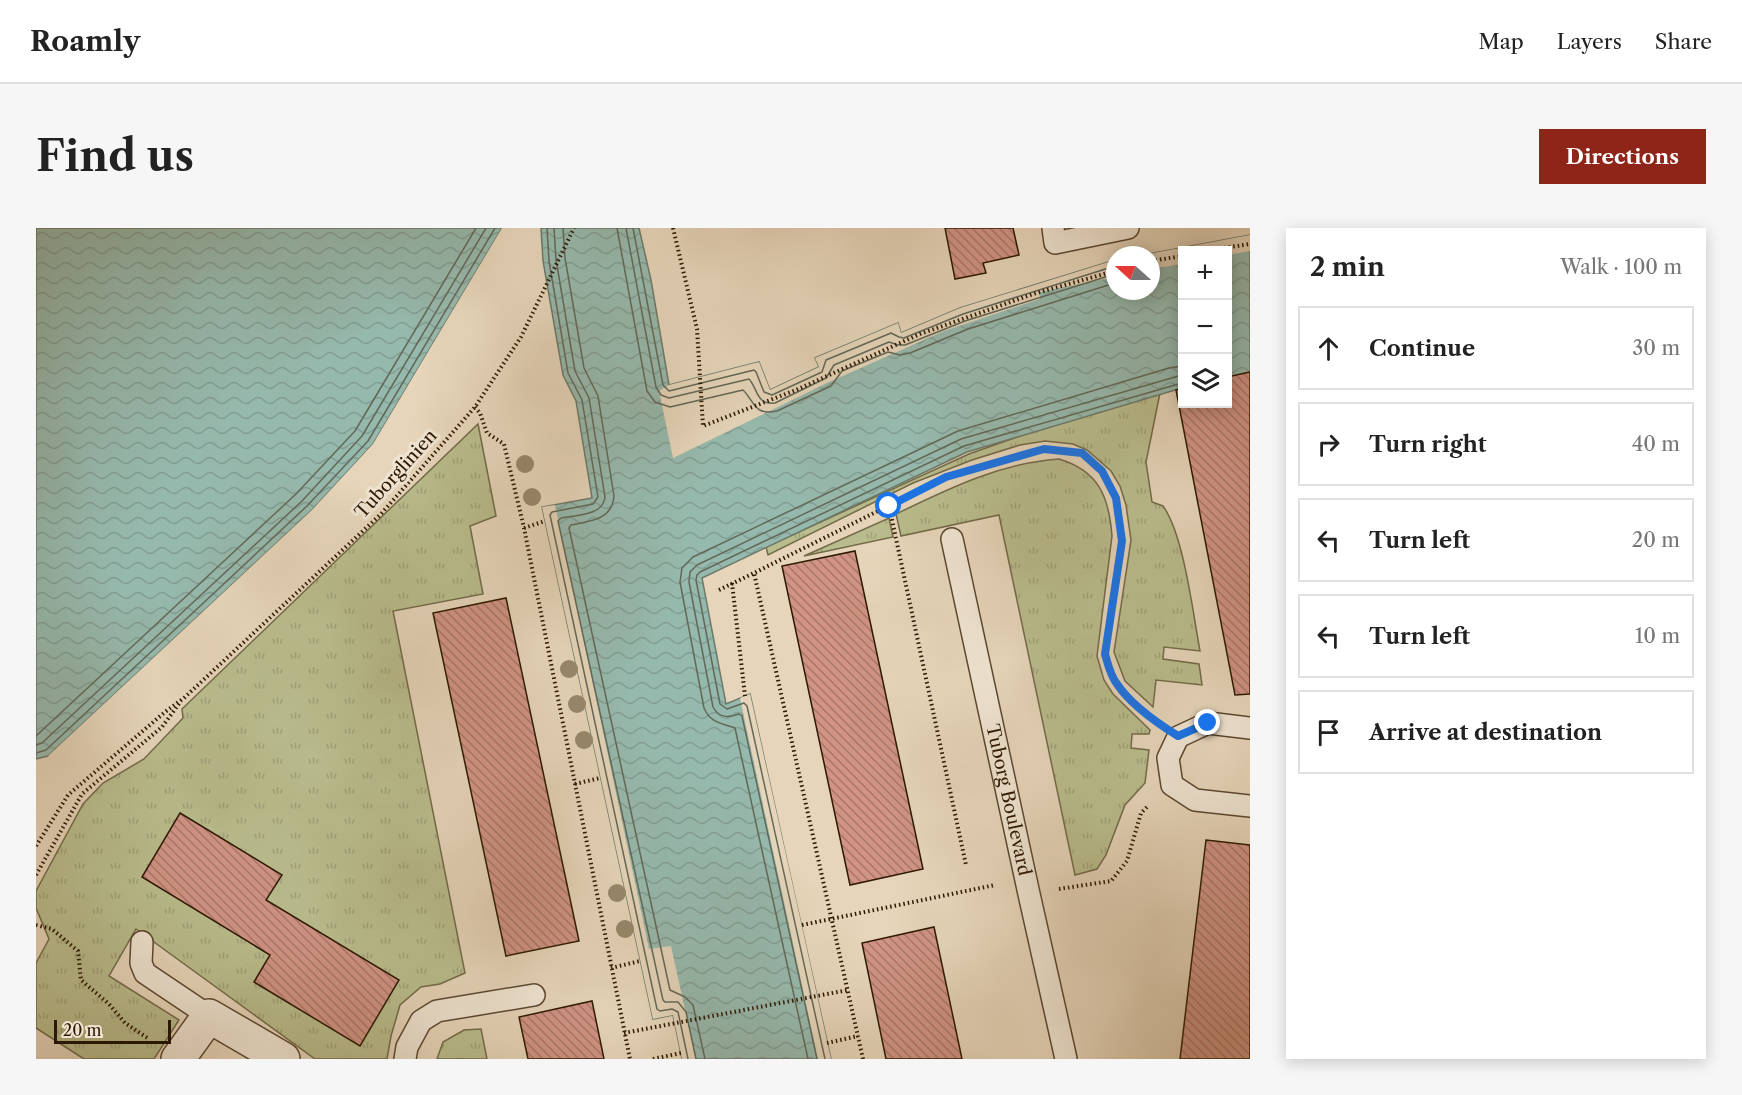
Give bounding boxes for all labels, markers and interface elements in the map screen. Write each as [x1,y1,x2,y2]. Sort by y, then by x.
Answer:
text: Roamly [30,24,140,58]
text: Map [1479,29,1524,54]
text: Layers [1557,29,1622,54]
text: Share [1655,29,1712,54]
button: Directions [1539,129,1706,184]
text: Find us [36,130,194,182]
north arrow [1106,246,1160,300]
map controls [1178,246,1232,408]
button: + [1178,246,1232,300]
text: 2 min [1310,251,1385,283]
text: Walk · 100 m [1560,255,1682,279]
button: − [1178,300,1232,354]
icon: ahead [1312,332,1345,365]
text: Continue [1369,335,1475,362]
text: 30 m [1632,336,1680,360]
button: layers [1178,354,1232,408]
street label: Tuborglinien [350,425,442,523]
icon: right [1312,428,1345,461]
text: Turn right [1369,431,1487,458]
text: 40 m [1632,432,1680,456]
route start [875,492,901,518]
icon: left [1312,524,1345,557]
text: Turn left [1369,527,1470,554]
text: 20 m [1632,528,1680,552]
icon: left [1312,620,1345,653]
text: Turn left [1369,623,1470,650]
text: 10 m [1635,624,1680,648]
route end [1194,709,1220,735]
icon: arrive [1312,716,1345,749]
text: Arrive at destination [1369,719,1602,746]
street label: Tuborg Boulevard [981,722,1036,878]
scale bar [54,1017,171,1044]
text: 20 m [63,1020,102,1040]

